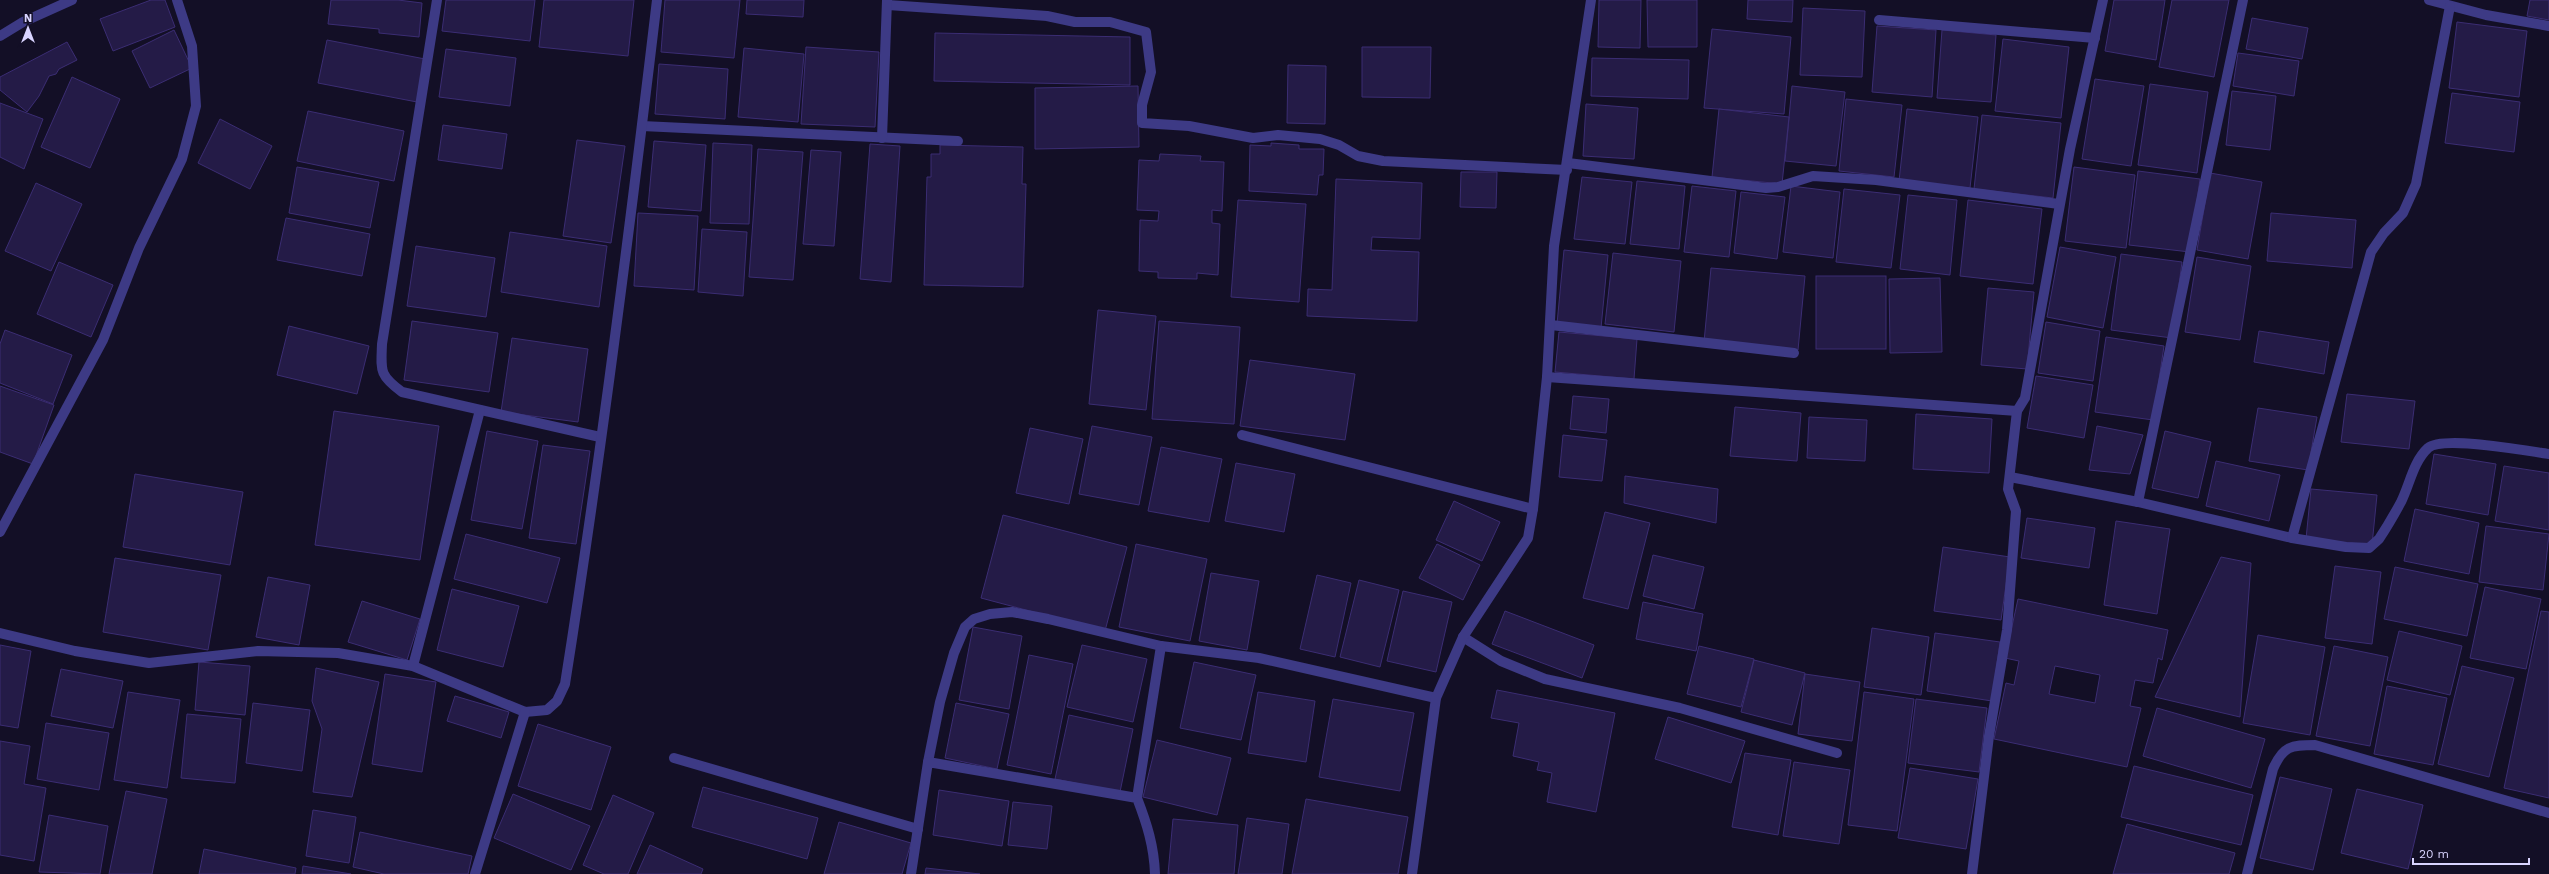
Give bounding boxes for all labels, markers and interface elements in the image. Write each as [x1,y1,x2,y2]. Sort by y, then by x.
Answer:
north arrow [8,8,48,48]
text: N [24,12,32,25]
scale bar [2413,840,2529,866]
text: 20 m [2419,847,2449,861]

